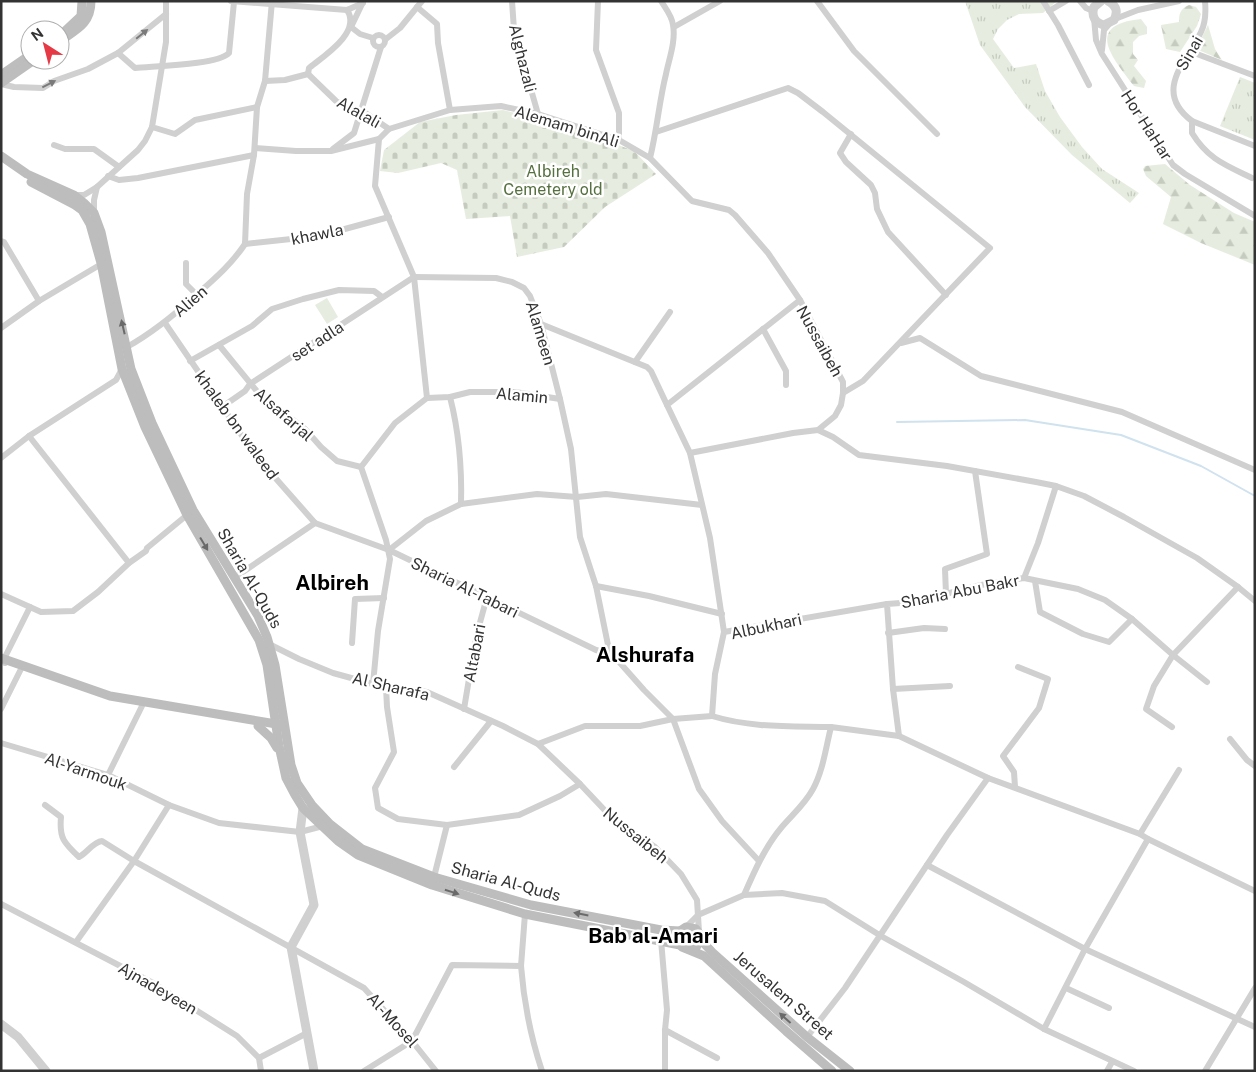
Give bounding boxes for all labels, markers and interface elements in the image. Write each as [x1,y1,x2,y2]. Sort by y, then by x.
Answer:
north arrow [20,20,70,70]
street label: Alghazali [505,22,540,94]
text: N [28,25,46,44]
one-way arrow [135,28,148,39]
street label: Sinai [1172,33,1207,74]
one-way arrow [41,80,56,88]
street label: Hor HaHar [1117,87,1176,164]
street label: Alalali [333,93,384,132]
street label: Alemam binAli [512,102,621,151]
park label: Albireh Cemetery old [503,162,603,199]
street label: khawla [289,220,345,249]
street label: Alien [170,282,211,321]
street label: Alameen [522,299,559,368]
street label: Nussaibeh [792,302,847,380]
street label: set adla [287,317,347,365]
one-way arrow [118,319,126,335]
street label: khaleb bn waleed [191,367,282,483]
street label: Alsafarjal [250,384,317,445]
street label: Alamin [495,384,549,407]
street label: Sharia Al-Quds [213,525,286,632]
one-way arrow [199,537,208,550]
street label: Sharia Al-Tabari [408,553,522,622]
district label: Albireh [295,570,369,595]
street label: Sharia Abu Bakr [899,571,1021,612]
street label: Albukhari [729,610,803,643]
street label: Altabari [460,622,489,684]
district label: Alshurafa [596,642,694,667]
street label: Al Sharafa [350,668,431,705]
street label: Al-Yarmouk [42,749,129,794]
street label: Nussaibeh [599,803,672,867]
street label: Sharia Al-Quds [449,858,563,905]
one-way arrow [445,888,460,896]
one-way arrow [572,910,588,918]
district label: Bab al-Amari [588,923,718,948]
street label: Jerusalem Street [730,947,837,1044]
street label: Ajnadeyeen [115,958,201,1019]
street label: Al-Mosel [363,989,422,1052]
one-way arrow [779,1012,792,1023]

